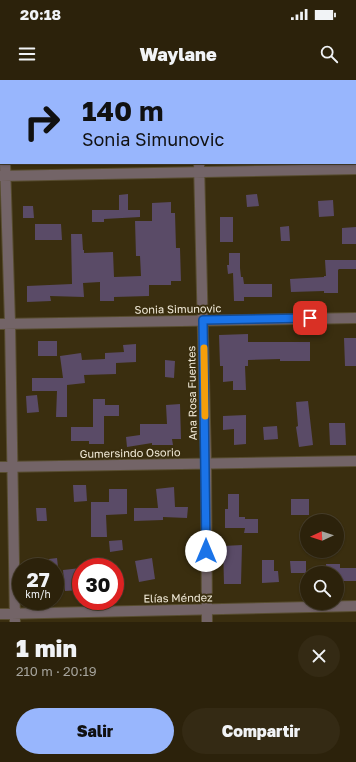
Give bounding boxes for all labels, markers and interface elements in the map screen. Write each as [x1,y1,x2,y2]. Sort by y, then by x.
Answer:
text: 20:18 [20,5,61,23]
icon: menu [16,43,38,65]
text: Waylane [139,43,217,65]
icon: search [318,43,340,65]
text: 140 m [82,94,164,127]
icon: right [16,96,68,148]
text: Sonia Simunovic [82,128,224,150]
street label: Sonia Simunovic [134,301,222,316]
pin [293,301,327,335]
icon: arrive [299,307,321,329]
street label: Ana Rosa Fuentes [184,345,199,440]
street label: Gumersindo Osorio [79,445,181,460]
north arrow [300,514,344,558]
map controls [300,514,344,610]
position arrow [185,530,227,572]
speed limit sign: 30 [72,558,124,610]
button: search [300,566,344,610]
text: 27 [26,567,50,591]
text: km/h [25,588,51,600]
street label: Elías Méndez [143,590,213,605]
text: 1 min [16,633,77,662]
button: close [298,635,340,677]
text: 210 m · 20:19 [16,663,97,679]
button: Salir [16,708,174,754]
button: Compartir [182,708,340,754]

